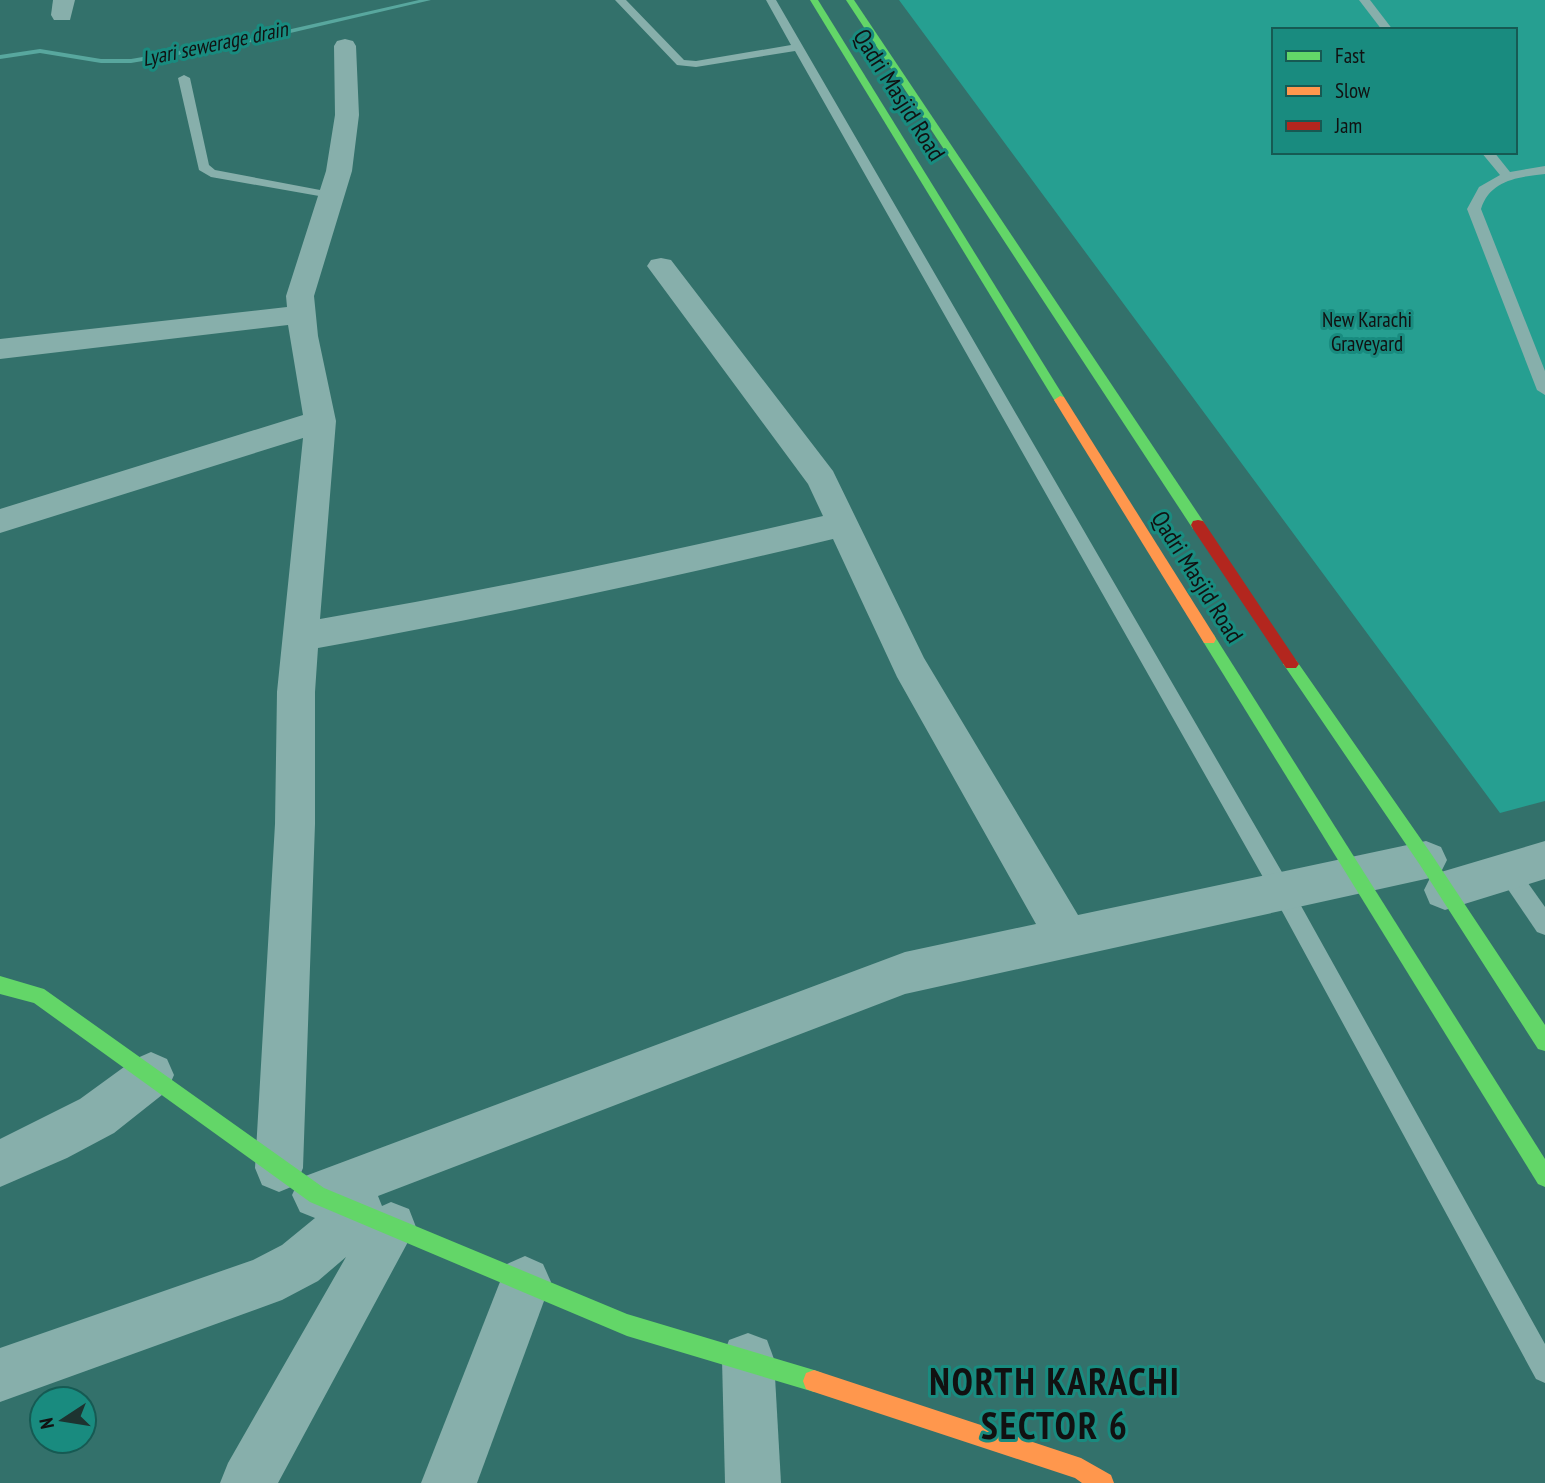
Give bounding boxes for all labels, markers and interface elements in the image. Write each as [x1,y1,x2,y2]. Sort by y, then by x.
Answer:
water label: Lyari sewerage drain [140,15,292,72]
street label: Qadri Masjid Road [847,23,952,166]
legend [1272,28,1517,154]
text: Fast [1335,42,1365,69]
text: Slow [1335,77,1371,104]
text: Jam [1334,112,1362,139]
park label: New Karachi Graveyard [1322,306,1412,357]
street label: Qadri Masjid Road [1145,505,1250,648]
district label: NORTH KARACHI SECTOR 6 [929,1356,1181,1449]
north arrow [28,1385,98,1455]
text: N [34,1416,59,1431]

